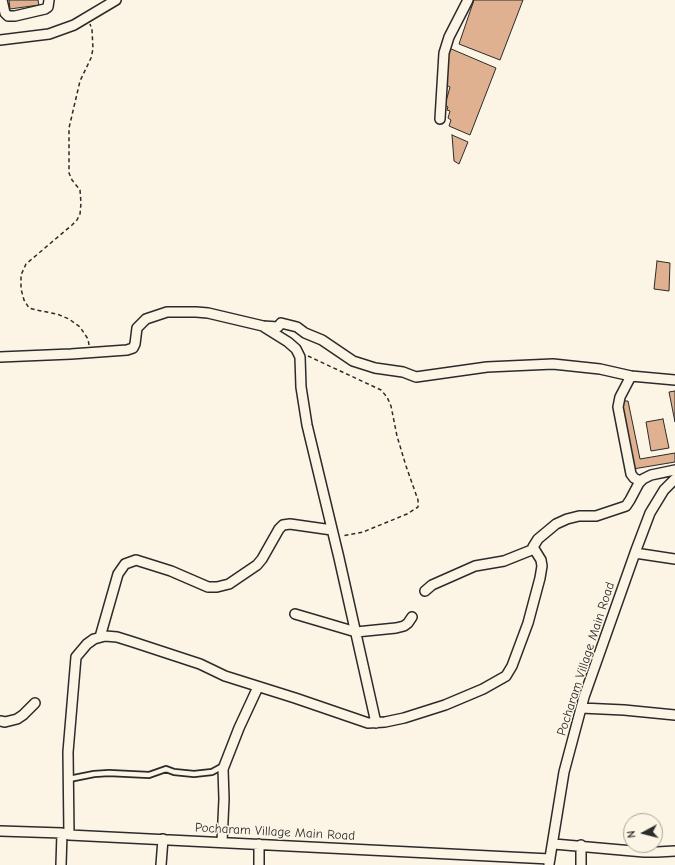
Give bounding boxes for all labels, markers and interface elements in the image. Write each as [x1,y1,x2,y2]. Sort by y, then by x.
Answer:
street label: Pocharam Village Main Road [554,580,618,738]
north arrow [623,813,663,853]
street label: Pocharam Village Main Road [194,820,356,844]
text: N [625,830,638,839]

